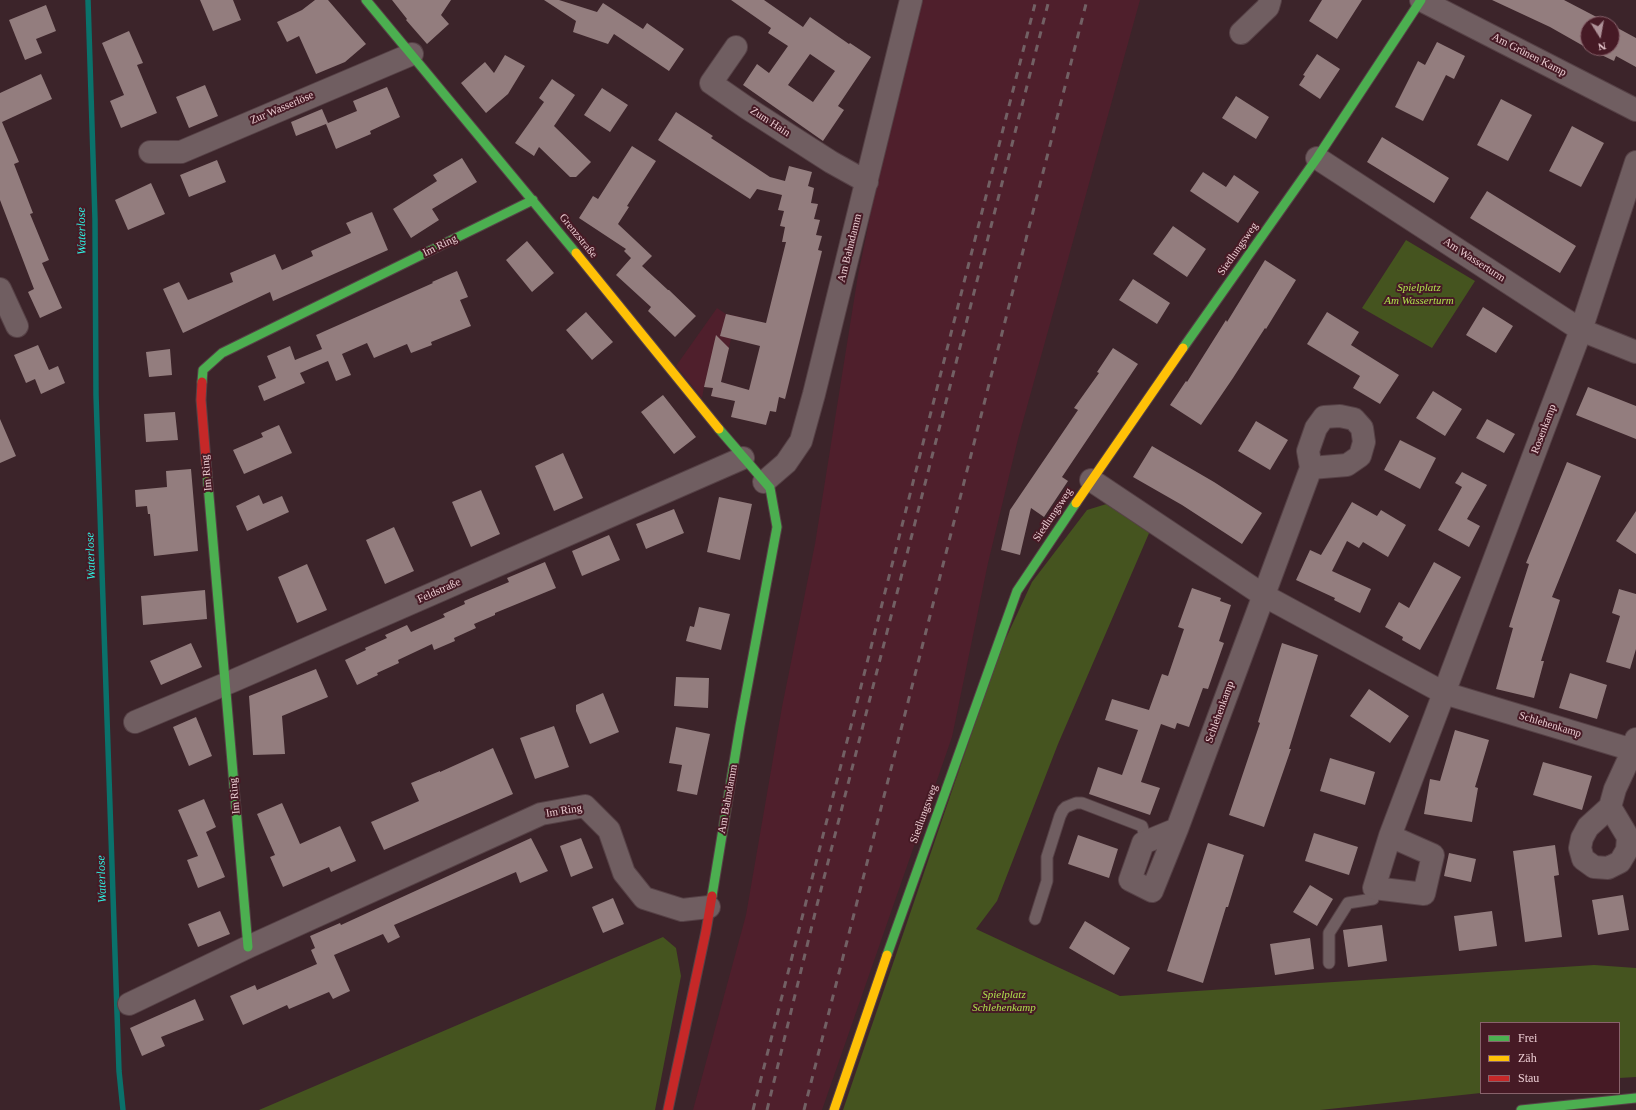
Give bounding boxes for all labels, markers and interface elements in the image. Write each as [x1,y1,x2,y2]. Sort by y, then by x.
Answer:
north arrow [1580,16,1620,56]
street label: Am Grünen Kamp [1490,31,1568,79]
text: N [1597,40,1607,53]
street label: Zur Wasserlöse [248,89,316,127]
street label: Zum Hain [748,104,792,140]
water label: Waterlose [74,207,90,255]
street label: Grenzstraße [556,211,600,261]
street label: Am Bahndamm [835,212,865,284]
street label: Siedlungsweg [1215,220,1261,278]
street label: Im Ring [421,232,459,260]
street label: Am Wasserturm [1440,235,1508,285]
park label: Spielplatz Am Wasserturm [1384,281,1454,307]
street label: Rosenkamp [1529,402,1559,456]
street label: Im Ring [199,454,215,492]
street label: Siedlungsweg [1030,486,1076,544]
water label: Waterlose [83,532,99,580]
street label: Feldstraße [415,576,463,606]
street label: Schlehenkamp [1203,679,1237,745]
street label: Schlehenkamp [1517,709,1583,741]
street label: Am Bahndamm [715,763,741,835]
street label: Im Ring [227,777,243,815]
street label: Siedlungsweg [907,783,941,845]
street label: Im Ring [545,802,583,820]
water label: Waterlose [94,855,110,903]
park label: Spielplatz Schlehenkamp [972,988,1036,1014]
legend [1480,1022,1620,1094]
text: Frei [1518,1031,1537,1045]
text: Zäh [1518,1051,1537,1065]
text: Stau [1518,1071,1539,1085]

